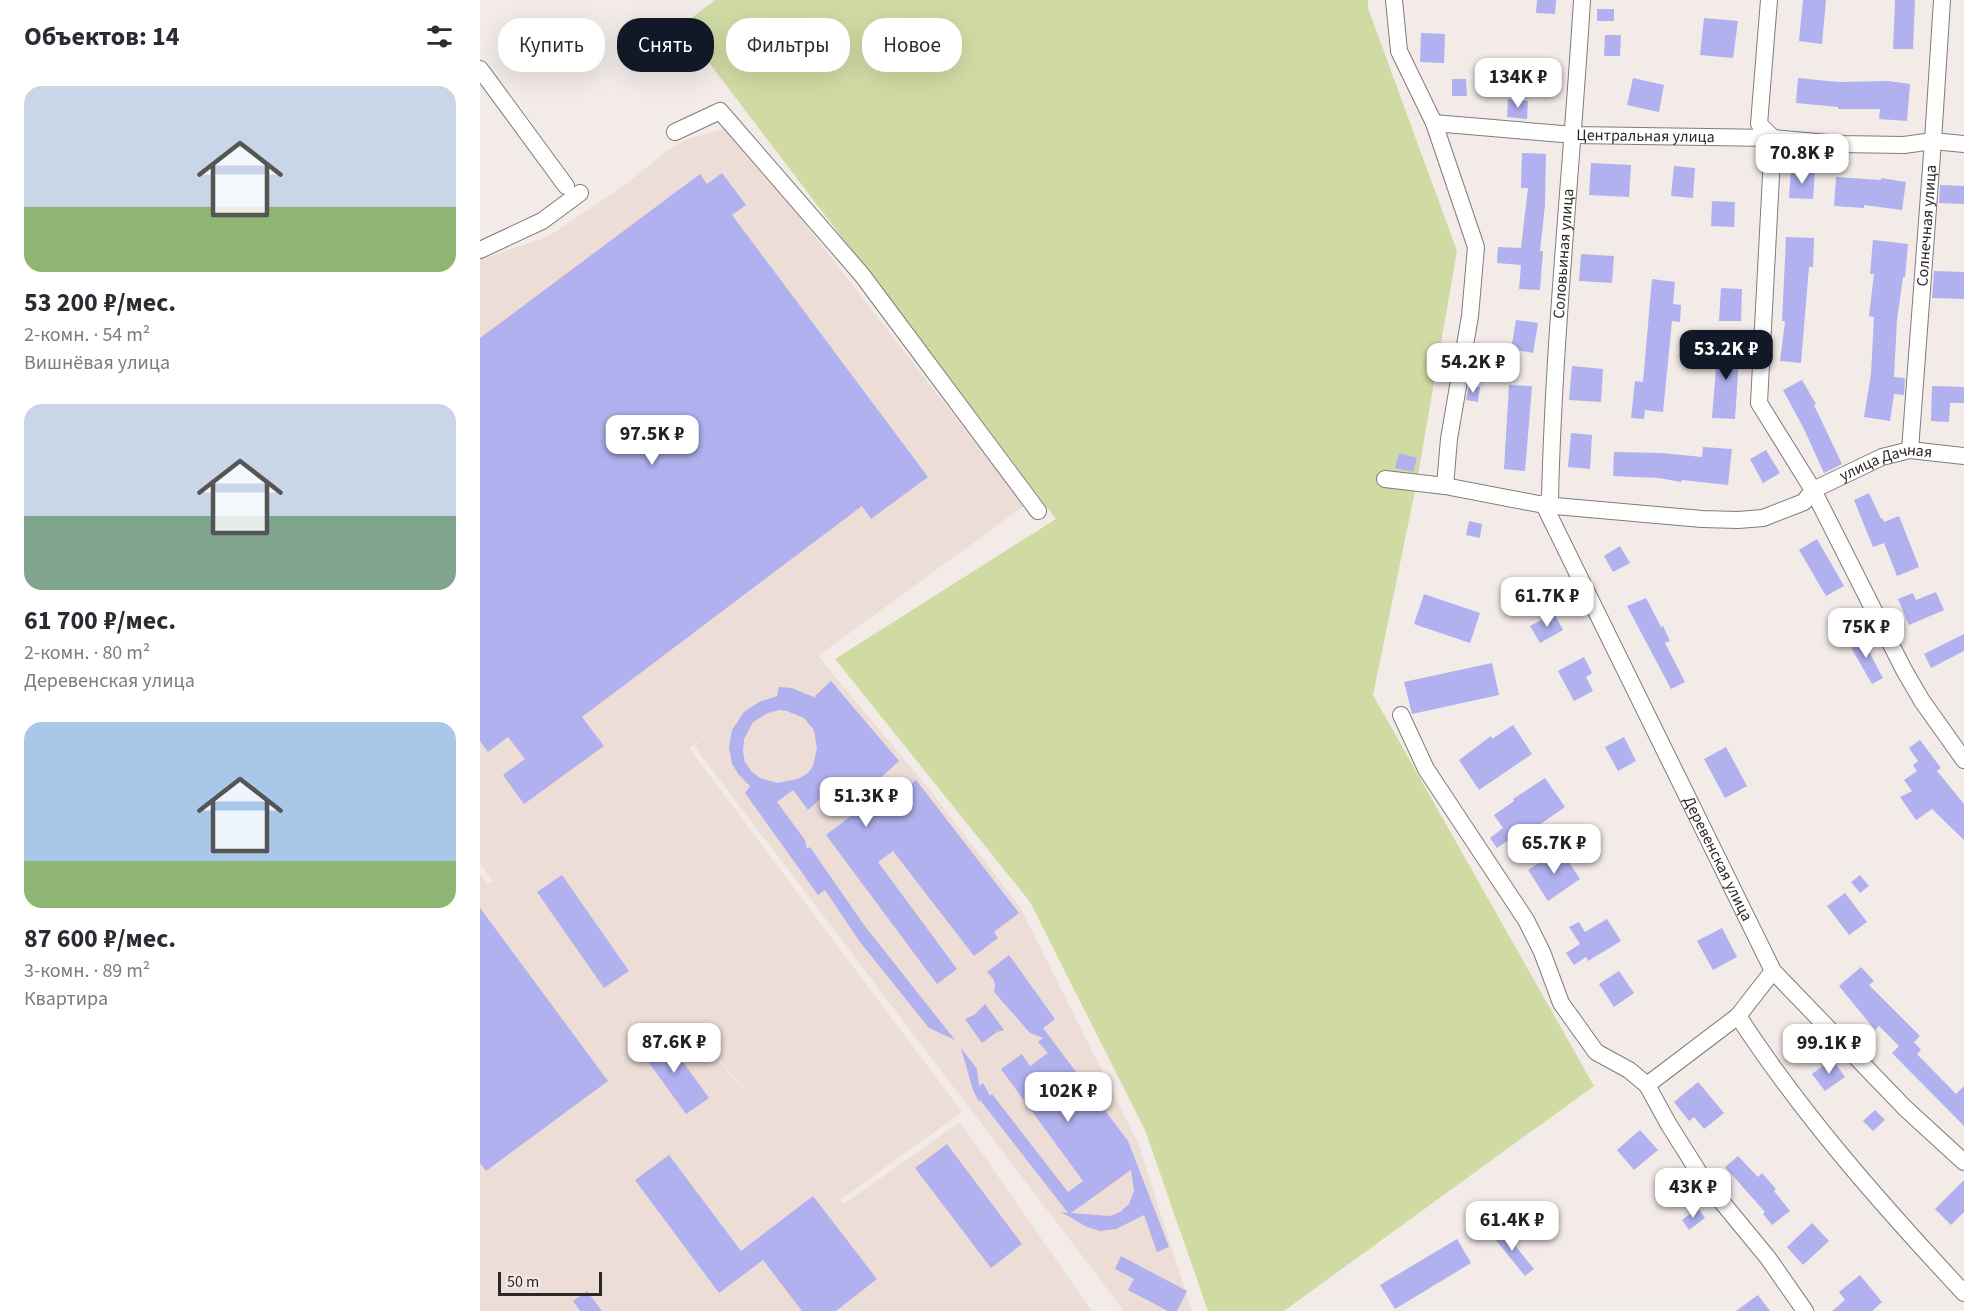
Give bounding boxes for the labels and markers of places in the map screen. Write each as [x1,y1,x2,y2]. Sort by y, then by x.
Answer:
pin: 134K ₽ [1469,58,1567,109]
pin: 70.8K ₽ [1747,134,1857,185]
pin: 53.2K ₽ [1671,330,1781,381]
pin: 54.2K ₽ [1418,343,1528,394]
pin: 97.5K ₽ [597,415,707,466]
pin: 61.7K ₽ [1492,577,1602,628]
pin: 75K ₽ [1824,608,1908,659]
pin: 51.3K ₽ [811,777,921,828]
pin: 65.7K ₽ [1499,824,1609,875]
pin: 87.6K ₽ [619,1023,729,1074]
pin: 99.1K ₽ [1774,1024,1884,1075]
pin: 102K ₽ [1019,1072,1117,1123]
pin: 43K ₽ [1651,1168,1735,1219]
pin: 61.4K ₽ [1457,1201,1567,1252]

